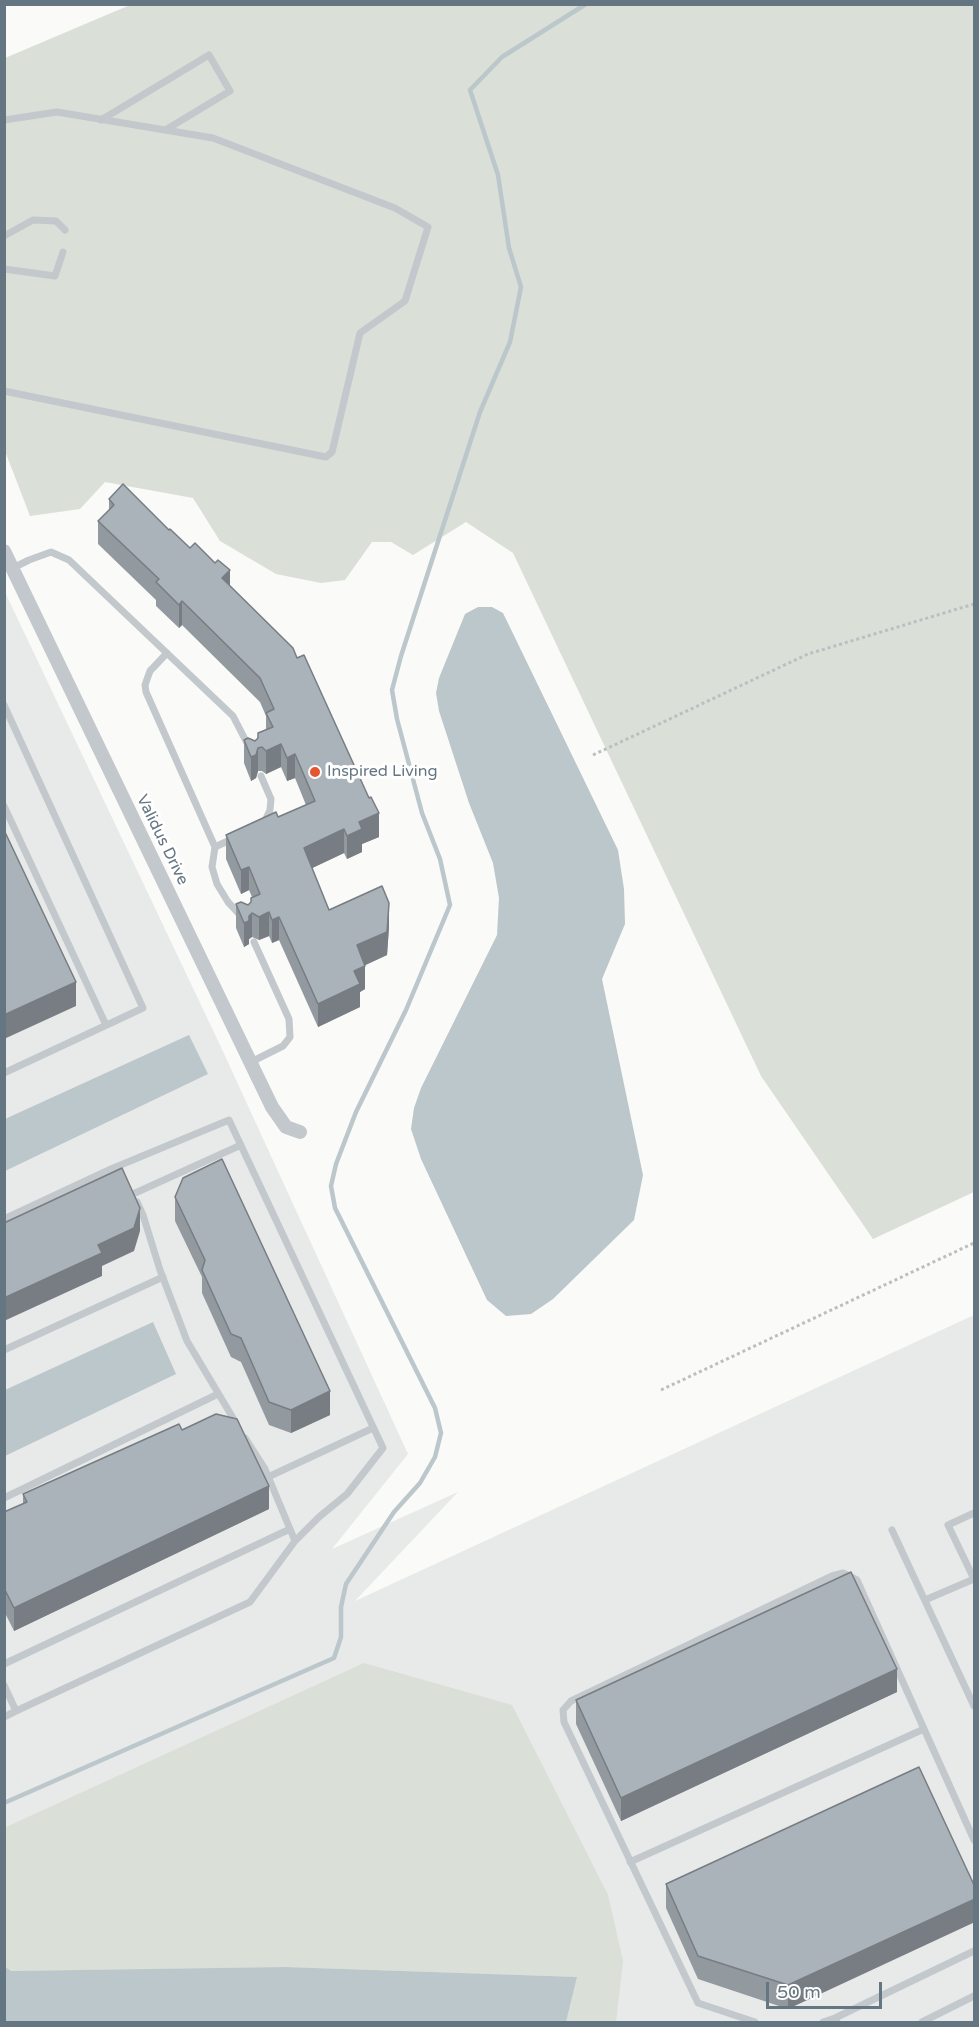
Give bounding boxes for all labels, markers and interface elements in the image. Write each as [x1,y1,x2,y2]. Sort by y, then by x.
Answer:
place label: Inspired Living [327,762,438,782]
marker: Inspired Living [308,765,322,779]
street label: Validus Drive [132,792,192,888]
scale bar [769,1970,884,2008]
text: 50 m [777,1981,821,2003]

